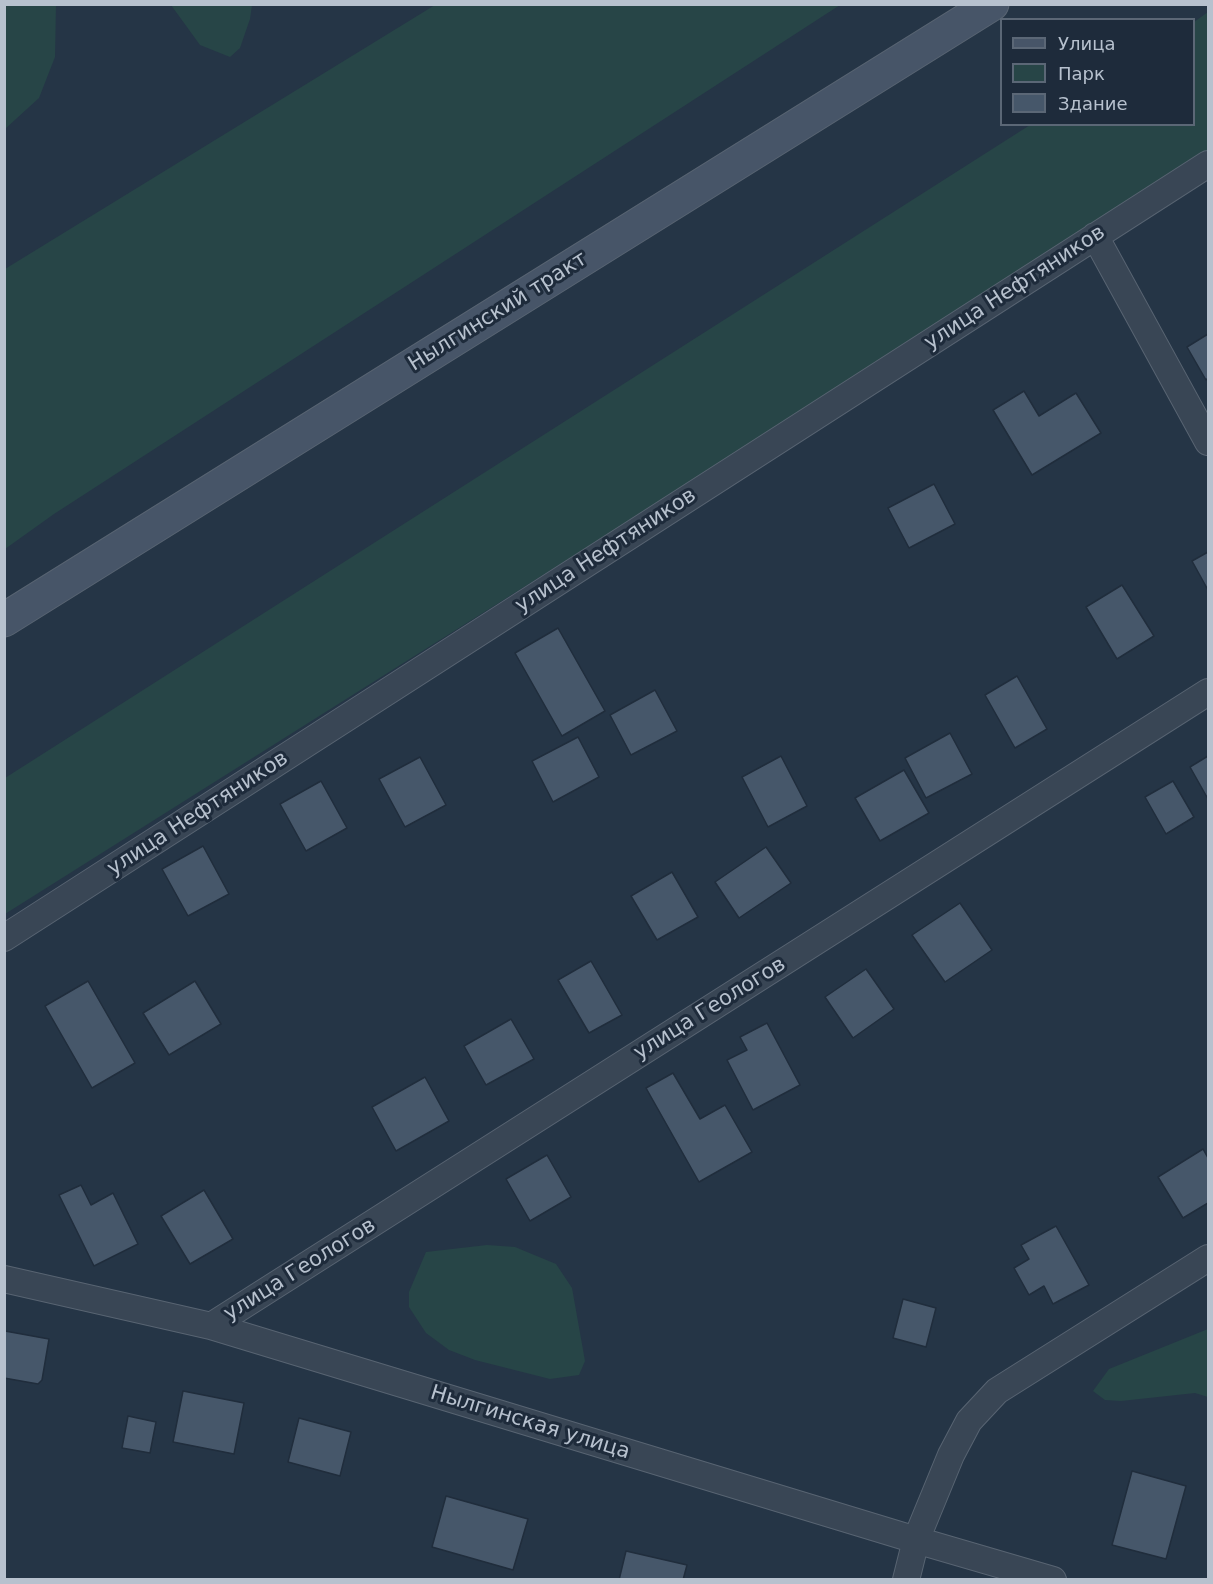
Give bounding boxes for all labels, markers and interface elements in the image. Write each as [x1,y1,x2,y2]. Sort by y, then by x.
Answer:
legend [1000,18,1195,126]
text: Улица [1058,33,1115,54]
text: Парк [1058,63,1105,84]
text: Здание [1058,93,1128,114]
street label: улица Нефтяников [920,220,1110,356]
street label: Нылгинский тракт [404,247,592,377]
street label: улица Нефтяников [511,483,701,619]
street label: улица Нефтяников [103,746,293,882]
street label: улица Геологов [629,952,791,1066]
street label: улица Геологов [219,1213,381,1327]
street label: Нылгинская улица [427,1381,633,1465]

